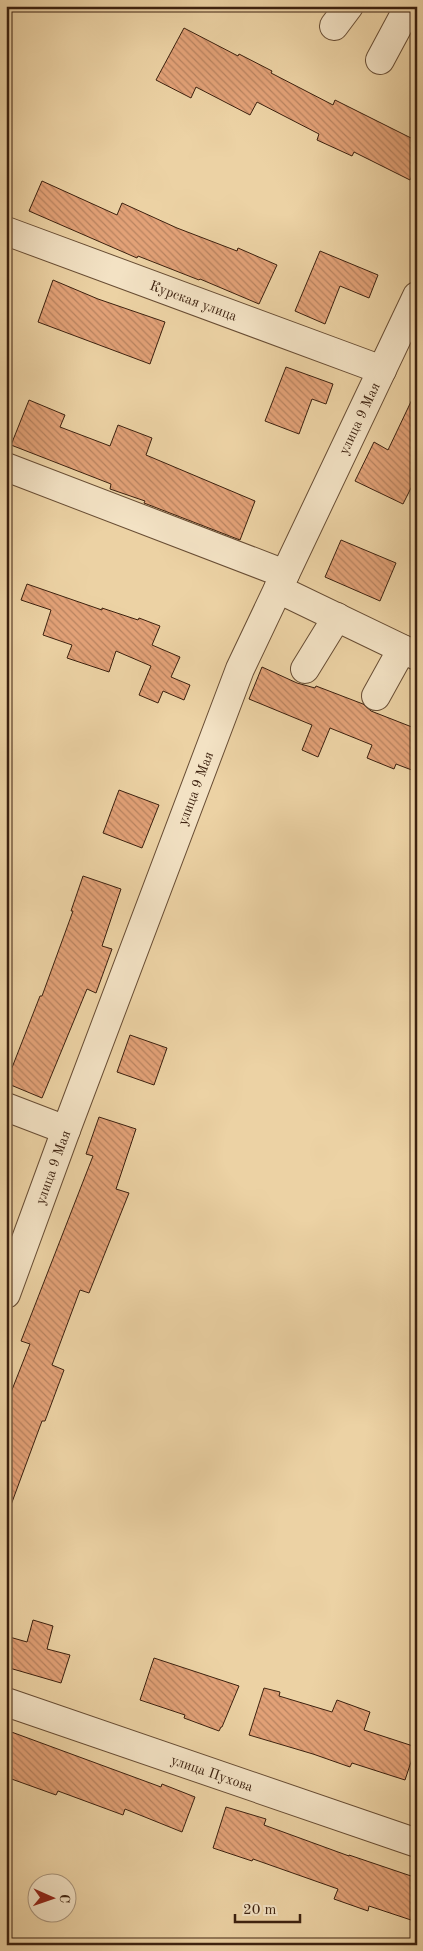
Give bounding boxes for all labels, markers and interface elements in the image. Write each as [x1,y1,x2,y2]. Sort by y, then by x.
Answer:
street label: Курская улица [148,279,239,324]
street label: улица 9 Мая [337,380,383,457]
street label: улица 9 Мая [176,750,216,827]
street label: улица 9 Мая [33,1129,73,1206]
street label: улица Пухова [169,1753,255,1794]
north arrow [28,1874,78,1924]
scale bar [235,1891,300,1923]
text: С [57,1894,71,1903]
text: 20 m [243,1903,277,1918]

